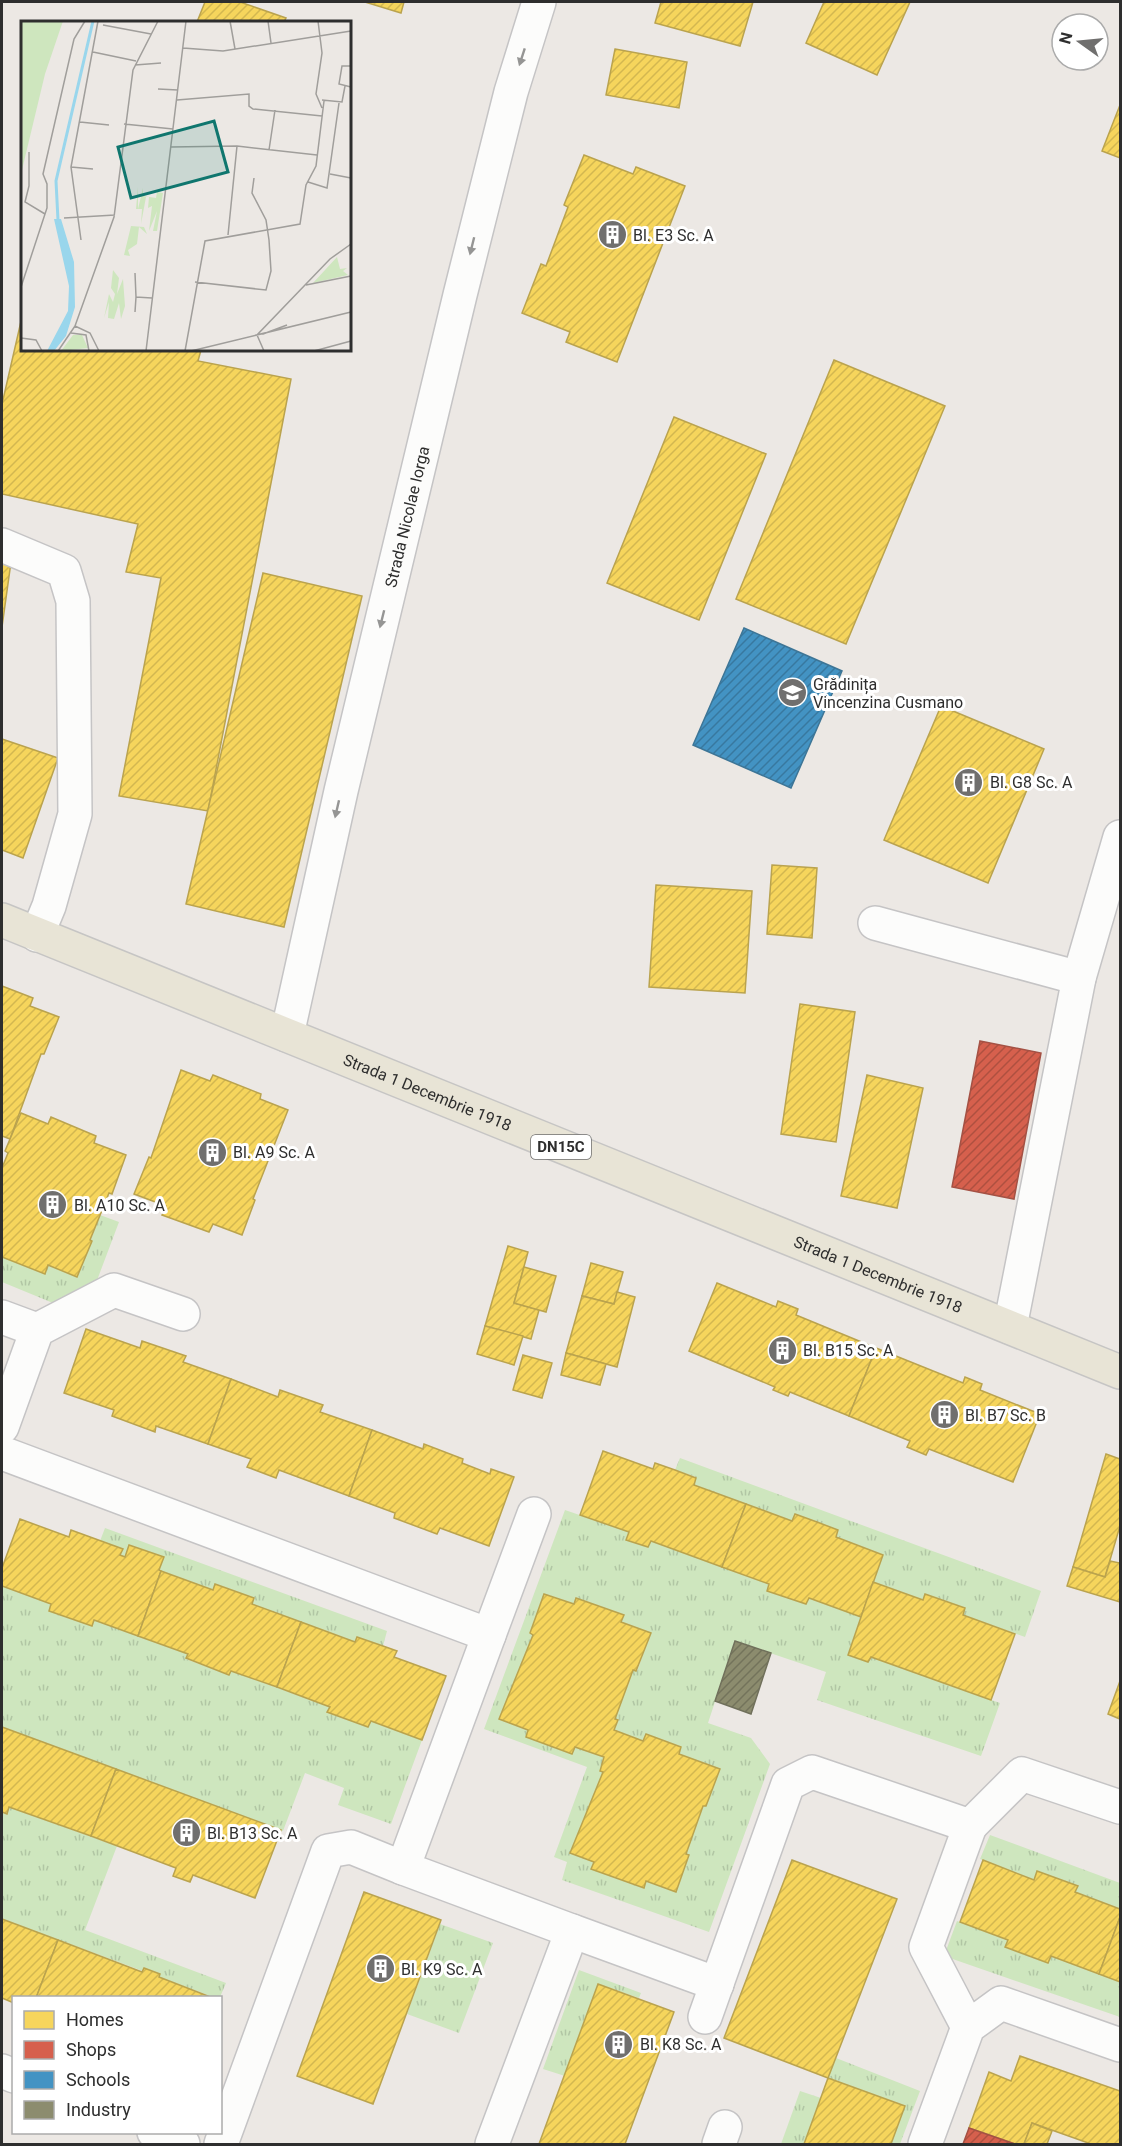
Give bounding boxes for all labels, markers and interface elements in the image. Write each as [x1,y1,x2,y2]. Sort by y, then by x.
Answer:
north arrow [1050,12,1110,72]
inset map [21,21,351,351]
text: N [1055,30,1077,46]
one-way arrow [517,48,526,66]
building icon: Bl. E3 Sc. A [596,219,628,251]
place label: Bl. E3 Sc. A [633,226,714,245]
one-way arrow [467,237,477,255]
street label: Strada Nicolae Iorga [381,444,433,589]
one-way arrow [376,610,386,628]
place label: Grădinița Vincenzina Cusmano [813,675,963,712]
school or university icon: Grădinița Vincenzina Cusmano [776,677,808,709]
building icon: Bl. G8 Sc. A [953,766,985,798]
place label: Bl. G8 Sc. A [990,773,1073,792]
one-way arrow [331,799,341,818]
street label: Strada 1 Decembrie 1918 [340,1050,514,1135]
road number: DN15C [531,1135,591,1159]
building icon: Bl. A9 Sc. A [196,1136,228,1168]
place label: Bl. A9 Sc. A [233,1143,316,1162]
building icon: Bl. A10 Sc. A [37,1189,69,1221]
place label: Bl. A10 Sc. A [74,1196,166,1215]
street label: Strada 1 Decembrie 1918 [791,1232,965,1317]
building icon: Bl. B15 Sc. A [766,1334,798,1366]
place label: Bl. B15 Sc. A [803,1341,894,1360]
building icon: Bl. B7 Sc. B [928,1399,960,1431]
place label: Bl. B7 Sc. B [965,1406,1046,1425]
building icon: Bl. B13 Sc. A [170,1817,202,1849]
place label: Bl. B13 Sc. A [207,1824,298,1843]
building icon: Bl. K9 Sc. A [364,1953,396,1985]
place label: Bl. K9 Sc. A [401,1960,483,1979]
legend [12,1996,222,2134]
text: Homes [66,2009,124,2030]
building icon: Bl. K8 Sc. A [603,2028,635,2060]
place label: Bl. K8 Sc. A [640,2035,722,2054]
text: Shops [66,2039,116,2060]
text: Schools [66,2069,130,2090]
text: Industry [66,2099,131,2120]

